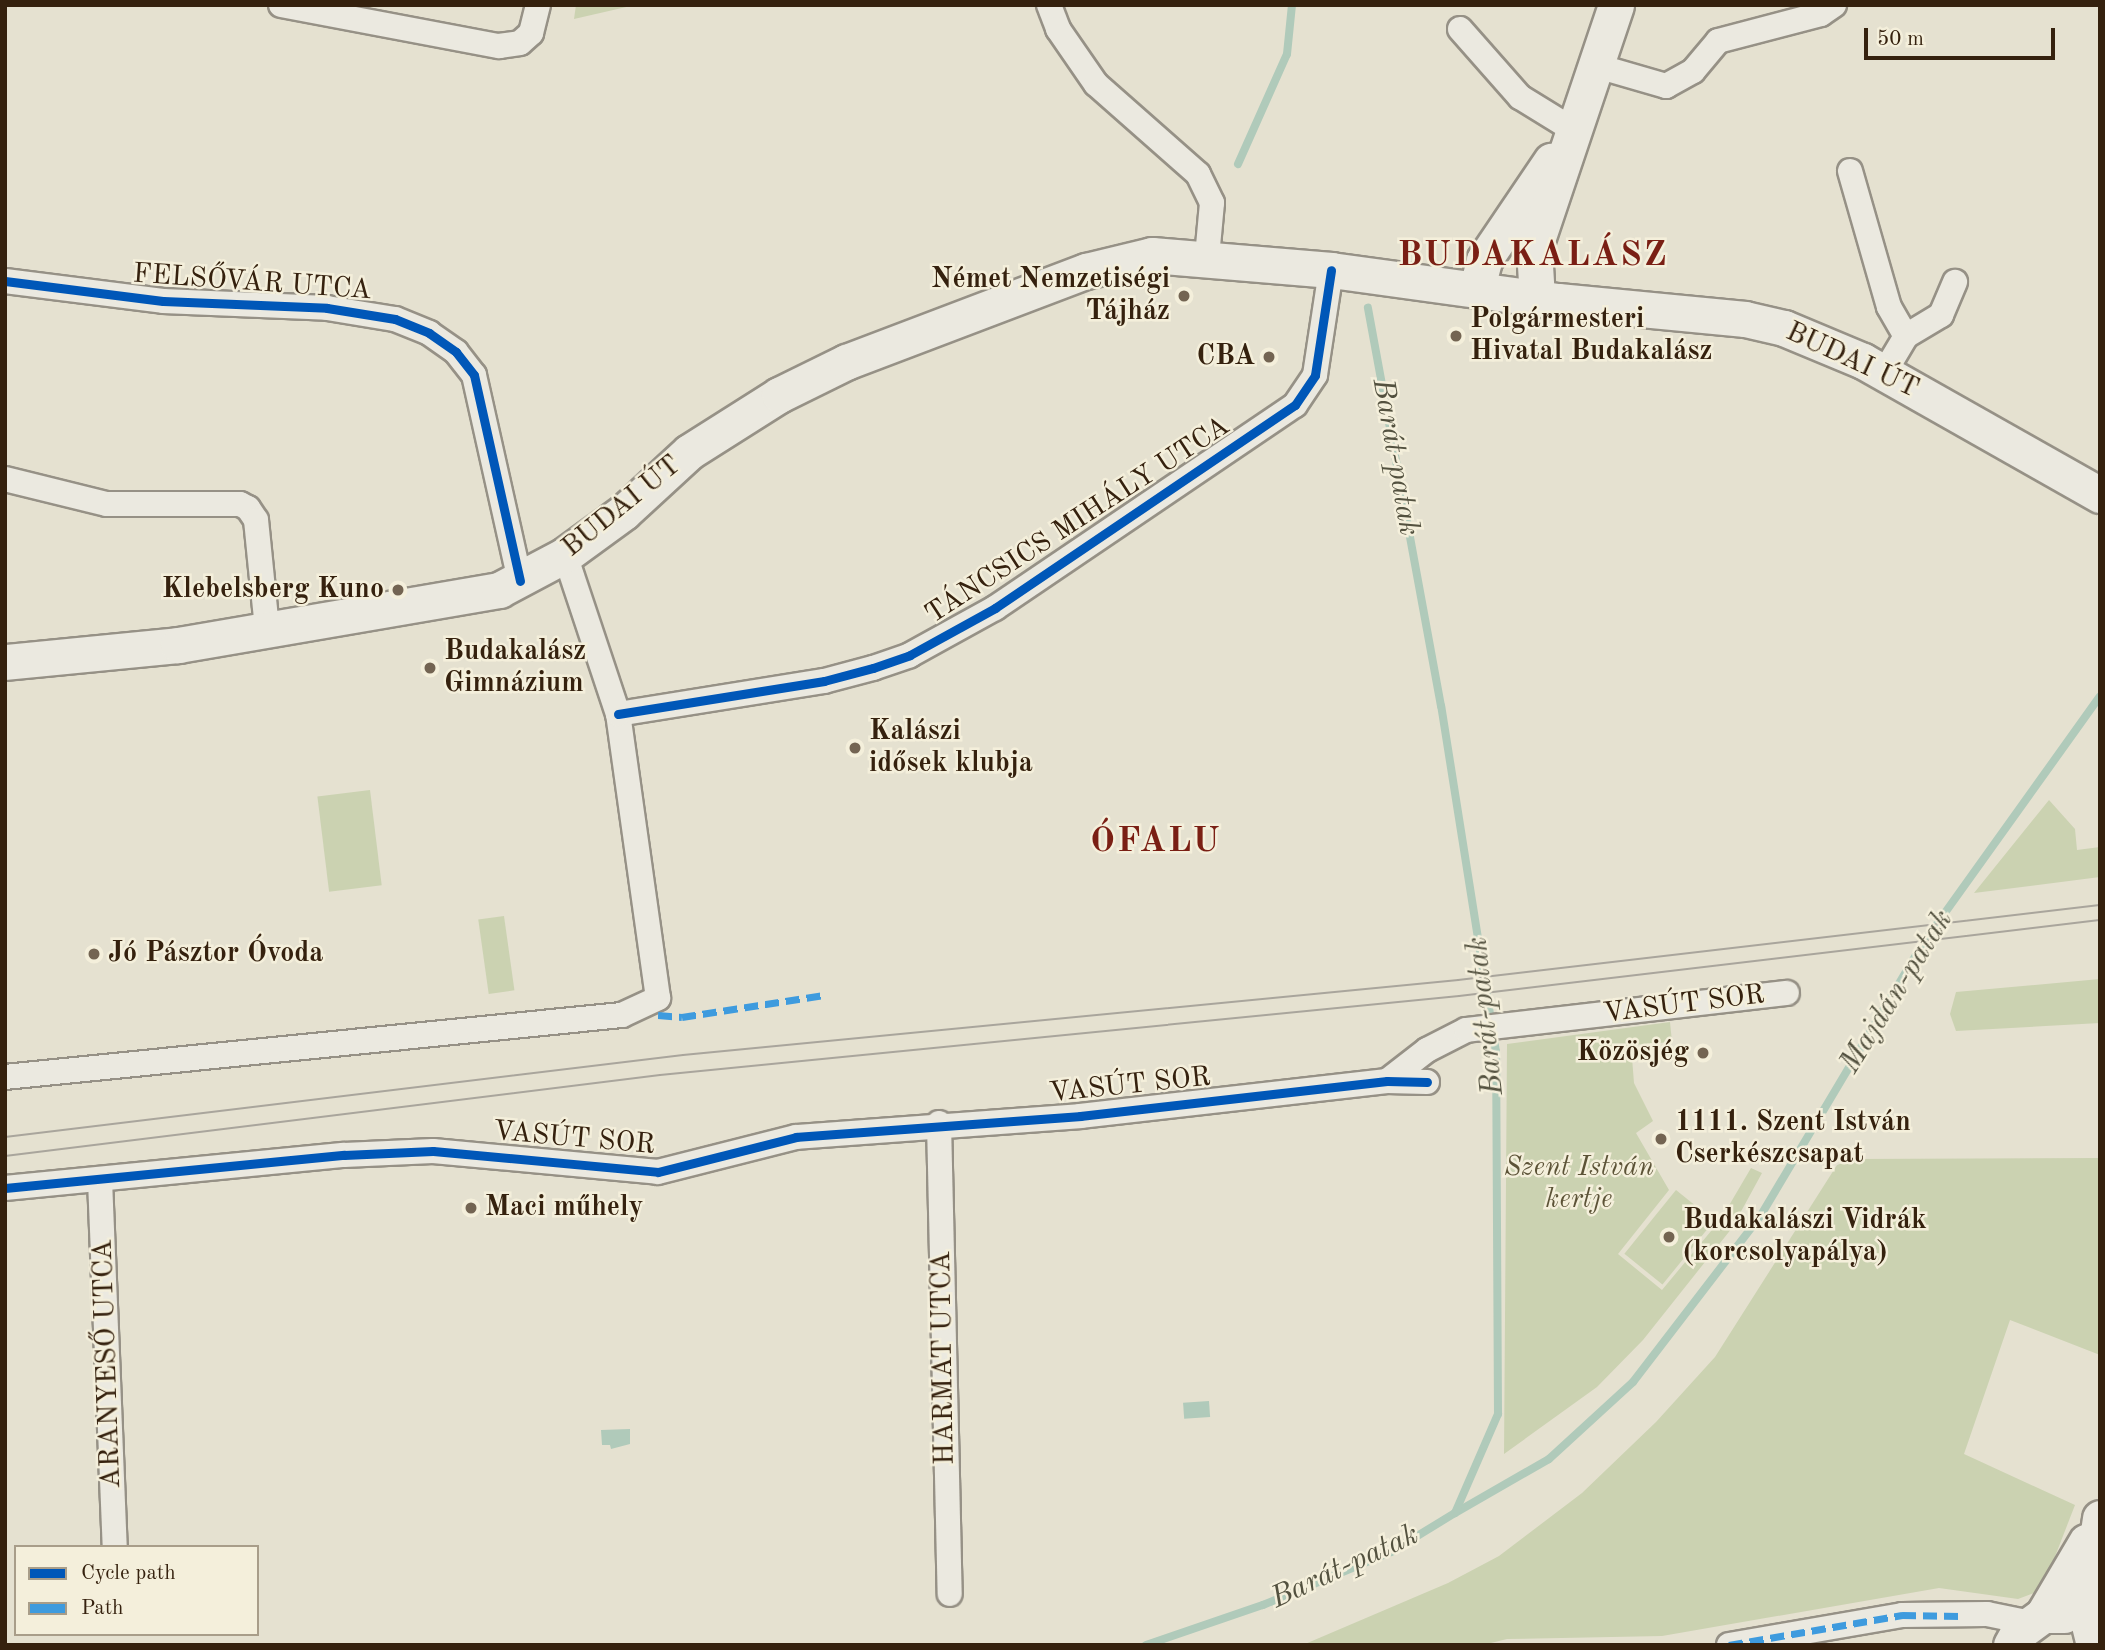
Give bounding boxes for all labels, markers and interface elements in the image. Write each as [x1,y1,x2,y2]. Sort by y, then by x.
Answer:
scale bar [1867,14,2058,58]
text: 50 m [1877,29,1924,50]
district label: BUDAKALÁSZ [1399,235,1667,277]
street label: FELSŐVÁR UTCA [132,258,372,308]
place label: Német Nemzetiségi Tájház [931,263,1170,329]
marker: Német Nemzetiségi Tájház [1176,288,1192,304]
place label: Polgármesteri Hivatal Budakalász [1470,303,1712,369]
street label: BUDAI ÚT [1780,316,1924,406]
marker: Polgármesteri Hivatal Budakalász [1448,328,1464,344]
place label: CBA [1196,340,1255,374]
marker: CBA [1261,349,1277,365]
water label: Barát-patak [1363,376,1427,538]
street label: TÁNCSICS MIHÁLY UTCA [920,410,1236,632]
street label: BUDAI ÚT [556,449,688,565]
place label: Klebelsberg Kuno [162,573,384,607]
marker: Klebelsberg Kuno [390,582,406,598]
place label: Budakalász Gimnázium [444,635,586,701]
marker: Budakalász Gimnázium [422,660,438,676]
place label: Kalászi idősek klubja [869,715,1033,781]
marker: Kalászi idősek klubja [847,740,863,756]
district label: ÓFALU [1091,821,1221,863]
water label: Majdán-patak [1833,904,1961,1080]
water label: Barát-patak [1460,935,1512,1097]
place label: Jó Pásztor Óvoda [108,937,324,971]
marker: Jó Pásztor Óvoda [86,946,102,962]
street label: VASÚT SOR [1601,978,1767,1032]
place label: Közösjég [1577,1036,1689,1070]
marker: Közösjég [1695,1045,1711,1061]
street label: VASÚT SOR [1048,1061,1212,1111]
place label: 1111. Szent István Cserkészcsapat [1675,1106,1911,1172]
street label: VASÚT SOR [492,1115,656,1163]
marker: 1111. Szent István Cserkészcsapat [1653,1131,1669,1147]
park label: Szent István kertje [1504,1151,1654,1217]
place label: Maci műhely [485,1191,643,1225]
marker: Maci műhely [463,1200,479,1216]
place label: Budakalászi Vidrák (korcsolyapálya) [1683,1204,1927,1270]
marker: Budakalászi Vidrák (korcsolyapálya) [1661,1229,1677,1245]
street label: ARANYESŐ UTCA [87,1239,129,1489]
street label: HARMAT UTCA [925,1251,963,1465]
water label: Barát-patak [1265,1517,1425,1617]
legend [14,1545,259,1636]
text: Cycle path [81,1563,176,1584]
text: Path [81,1598,124,1619]

